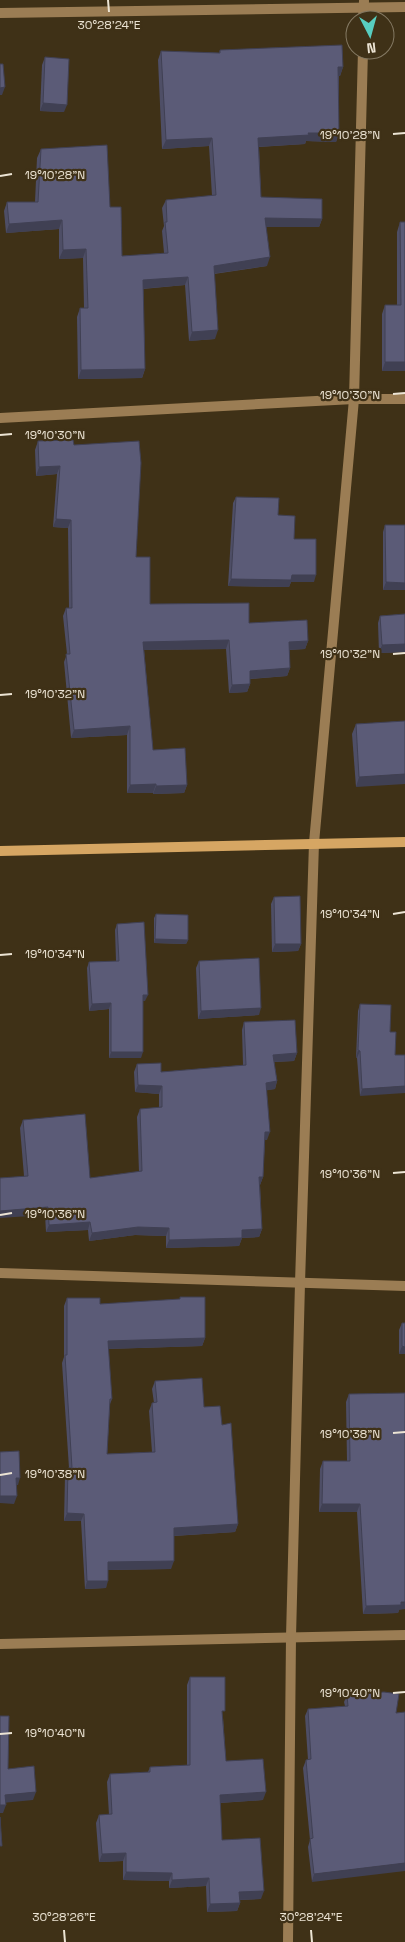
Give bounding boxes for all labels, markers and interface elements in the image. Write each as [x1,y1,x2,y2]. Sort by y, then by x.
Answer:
north arrow [345,10,395,60]
text: 30°28'24"E [77,17,141,33]
text: N [366,38,377,57]
text: 19°10'28"N [320,127,380,143]
text: 19°10'28"N [25,167,85,183]
text: 19°10'30"N [320,387,380,403]
text: 19°10'30"N [25,427,85,443]
text: 19°10'32"N [320,646,380,662]
text: 19°10'32"N [25,686,85,702]
text: 19°10'34"N [320,906,380,922]
text: 19°10'34"N [25,946,85,962]
text: 19°10'36"N [320,1166,380,1182]
text: 19°10'36"N [25,1206,85,1222]
text: 19°10'38"N [320,1426,380,1442]
text: 19°10'38"N [25,1466,85,1482]
text: 19°10'40"N [320,1685,380,1701]
text: 19°10'40"N [25,1725,85,1741]
text: 30°28'26"E [32,1909,96,1925]
text: 30°28'24"E [279,1909,343,1925]

